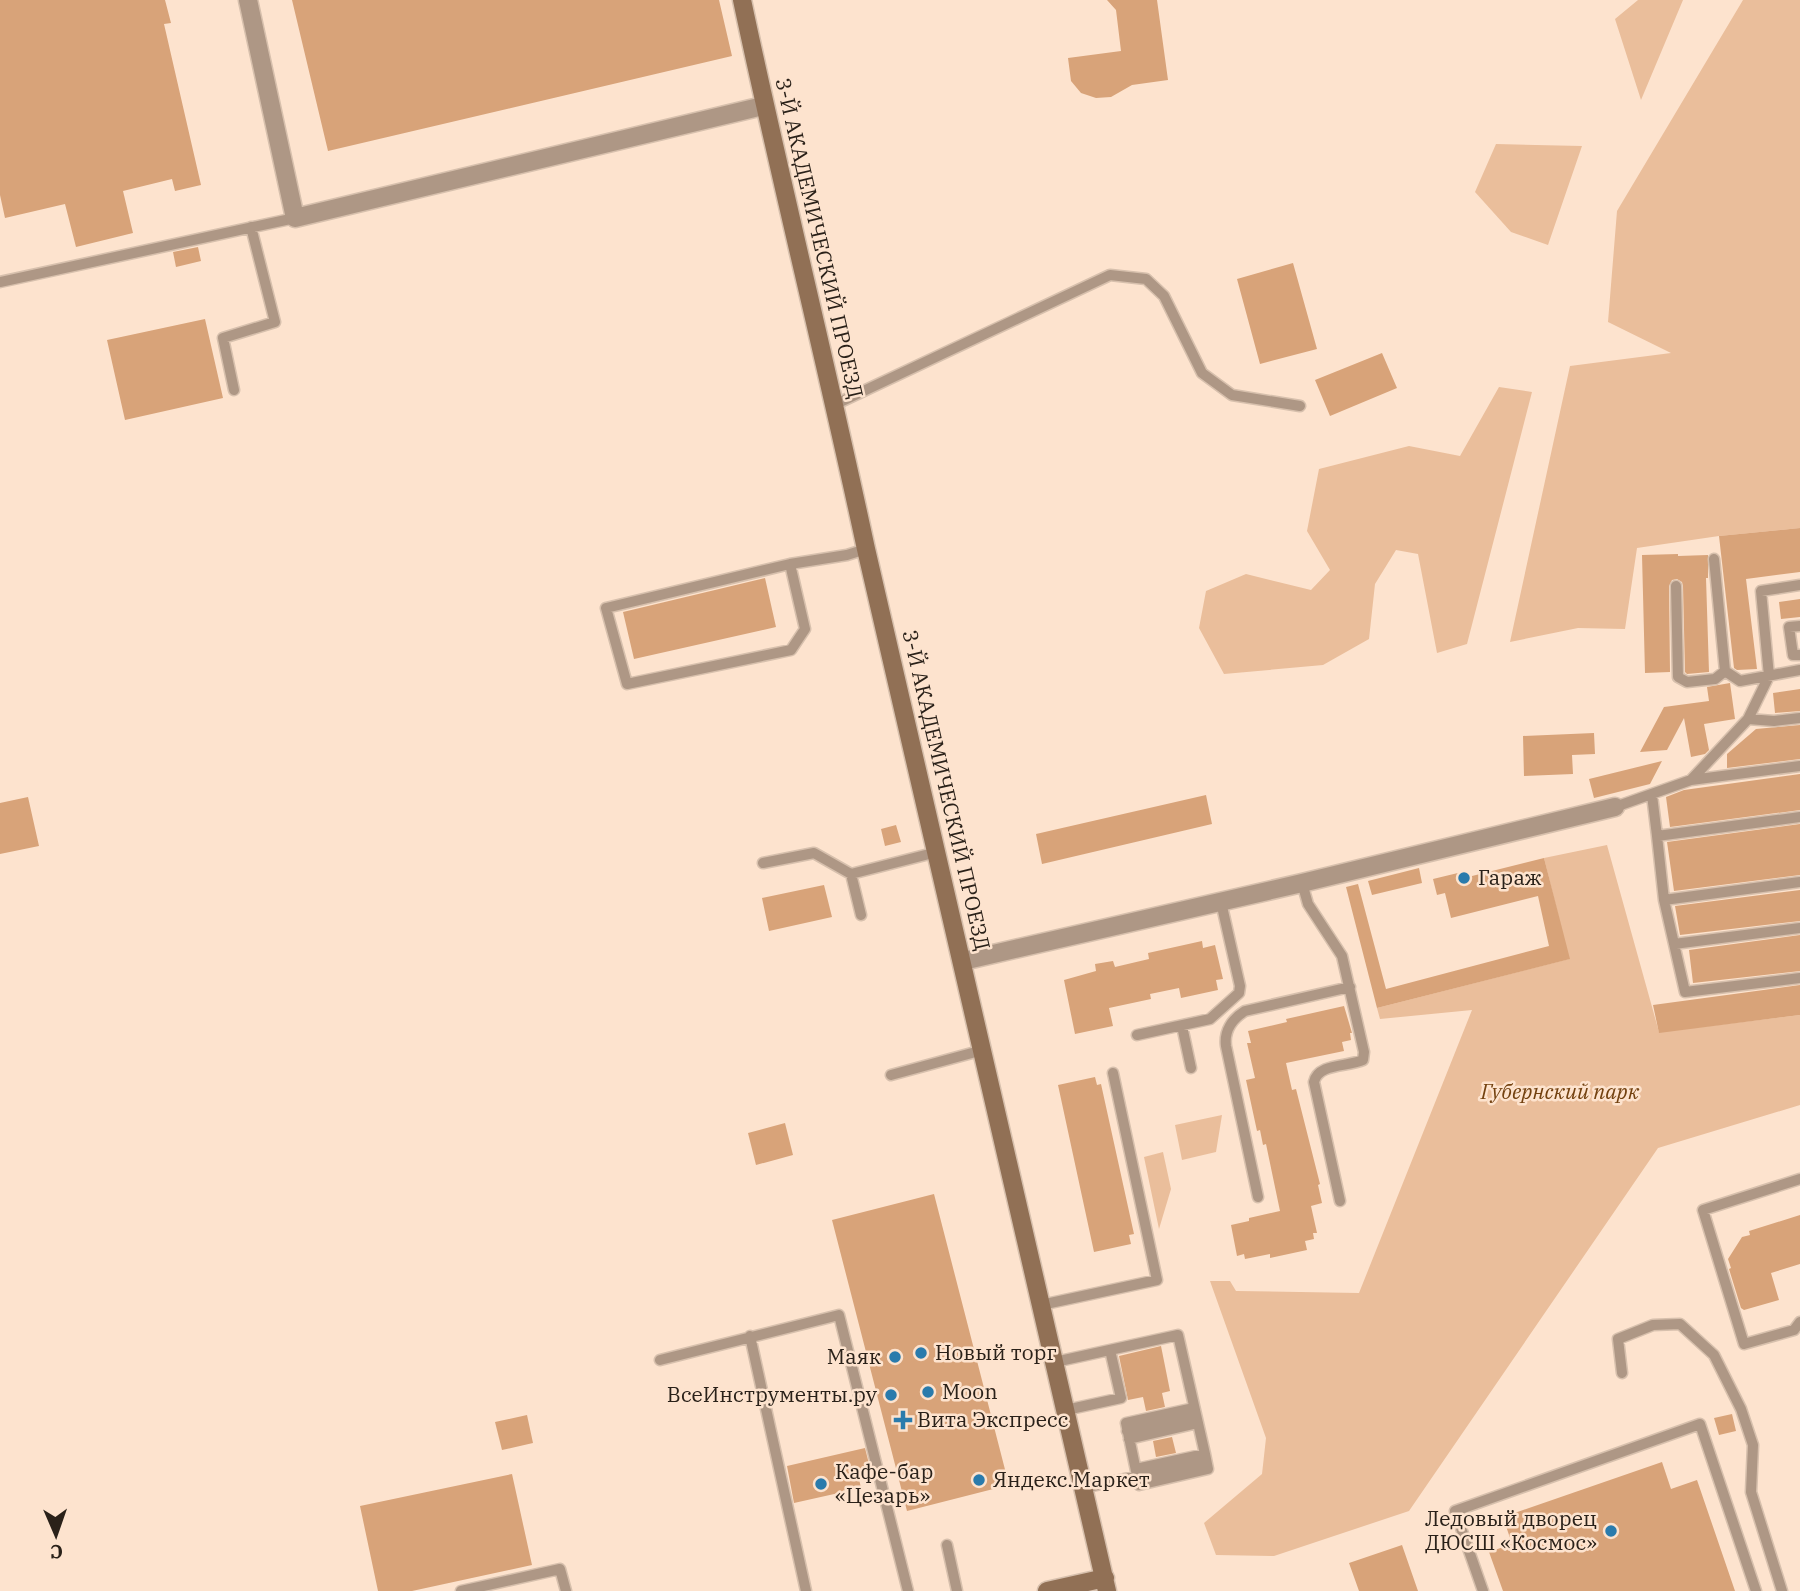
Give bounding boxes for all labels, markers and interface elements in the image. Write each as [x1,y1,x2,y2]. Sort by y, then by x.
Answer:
street label: 3-Й АКАДЕМИЧЕСКИЙ ПРОЕЗД [769,75,871,401]
street label: 3-Й АКАДЕМИЧЕСКИЙ ПРОЕЗД [896,627,998,953]
place label: Гараж [1478,863,1542,891]
marker: Гараж [1456,870,1472,886]
park label: Губернский парк [1480,1077,1640,1105]
place label: Новый торг [935,1338,1057,1366]
place label: Маяк [827,1342,881,1370]
marker: Новый торг [913,1345,929,1361]
marker: Маяк [887,1349,903,1365]
place label: Moon [942,1377,998,1405]
place label: ВсеИнструменты.ру [667,1380,878,1408]
marker: Moon [920,1384,936,1400]
marker: ВсеИнструменты.ру [883,1387,899,1403]
place label: Вита Экспресс [917,1405,1068,1433]
marker: Вита Экспресс [895,1412,911,1428]
place label: Кафе-бар «Цезарь» [835,1457,933,1509]
place label: Яндекс.Маркет [993,1465,1150,1493]
marker: Яндекс.Маркет [971,1472,987,1488]
marker: Кафе-бар «Цезарь» [813,1476,829,1492]
north arrow [21,1500,91,1570]
place label: Ледовый дворец ДЮСШ «Космос» [1425,1504,1597,1556]
marker: Ледовый дворец ДЮСШ «Космос» [1603,1523,1619,1539]
text: С [50,1540,63,1564]

